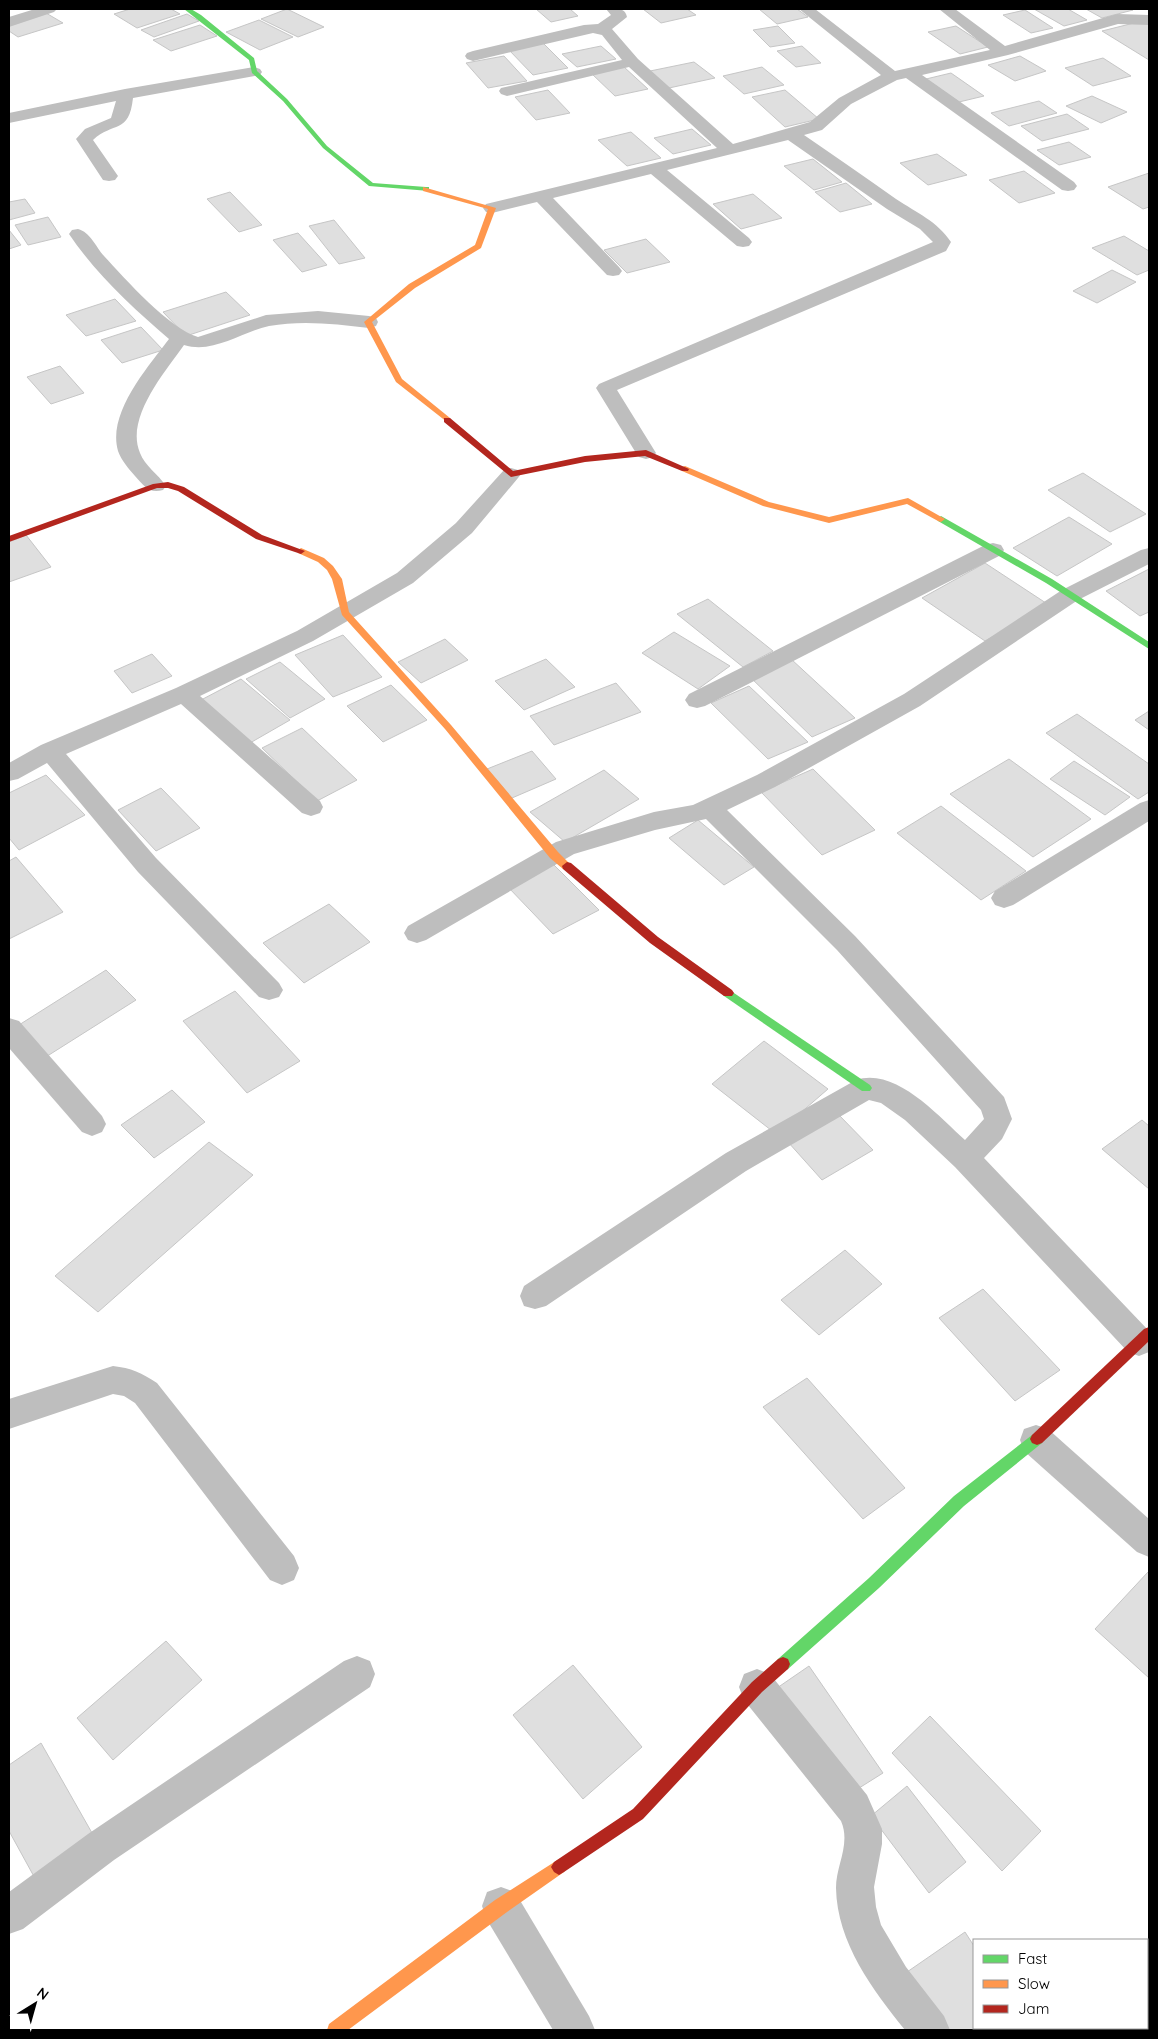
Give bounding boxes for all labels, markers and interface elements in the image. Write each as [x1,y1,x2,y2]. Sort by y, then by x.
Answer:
legend [973,1939,1148,2029]
text: Fast [1018,1949,1047,1968]
text: Slow [1018,1974,1050,1993]
north arrow [10,1979,60,2029]
text: N [33,1983,52,2004]
text: Jam [1018,1999,1049,2018]

